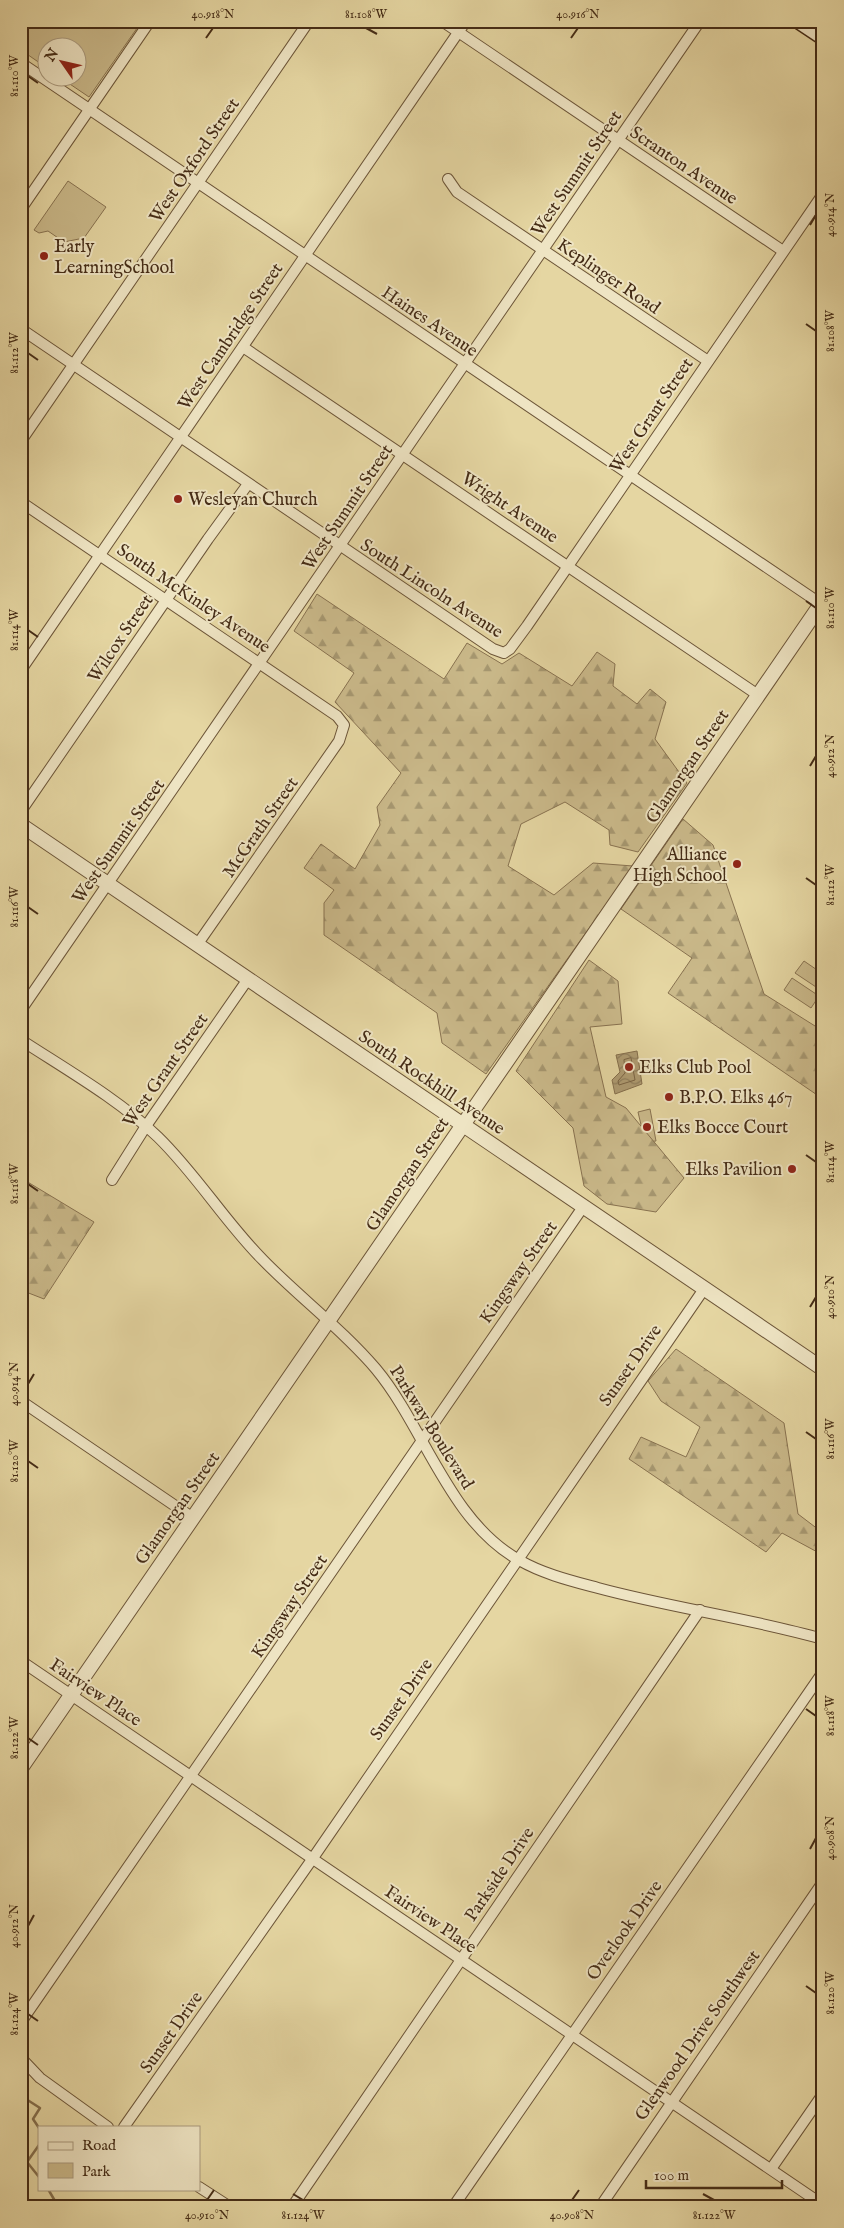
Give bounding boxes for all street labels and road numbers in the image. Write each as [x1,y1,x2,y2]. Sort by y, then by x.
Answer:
street label: West Oxford Street [145,94,245,228]
street label: West Summit Street [527,107,628,241]
street label: Scranton Avenue [625,122,741,211]
street label: Keplinger Road [552,234,664,320]
street label: West Cambridge Street [173,259,289,415]
street label: Haines Avenue [377,282,482,363]
street label: West Grant Street [605,354,699,478]
street label: West Summit Street [298,441,399,575]
street label: Wright Avenue [456,467,562,549]
street label: South Lincoln Avenue [355,534,507,644]
street label: South McKinley Avenue [112,539,274,659]
street label: Wilcox Street [83,590,159,687]
street label: Glamorgan Street [642,705,735,828]
street label: McGrath Street [218,773,304,883]
street label: West Summit Street [68,775,171,909]
street label: West Grant Street [118,1009,214,1132]
street label: South Rockhill Avenue [354,1026,509,1141]
street label: Glamorgan Street [362,1113,455,1236]
street label: Kingsway Street [475,1217,563,1329]
street label: Sunset Drive [595,1320,668,1411]
street label: Parkway Boulevard [383,1361,478,1495]
street label: Glamorgan Street [131,1448,226,1570]
street label: Kingsway Street [247,1550,333,1663]
street label: Fairview Place [45,1654,146,1732]
street label: Sunset Drive [366,1654,439,1745]
street label: Parkside Drive [460,1823,540,1926]
street label: Overlook Drive [582,1876,668,1986]
street label: Fairview Place [380,1881,481,1959]
street label: Glenwood Drive Southwest [630,1946,766,2126]
street label: Sunset Drive [136,1987,209,2078]

